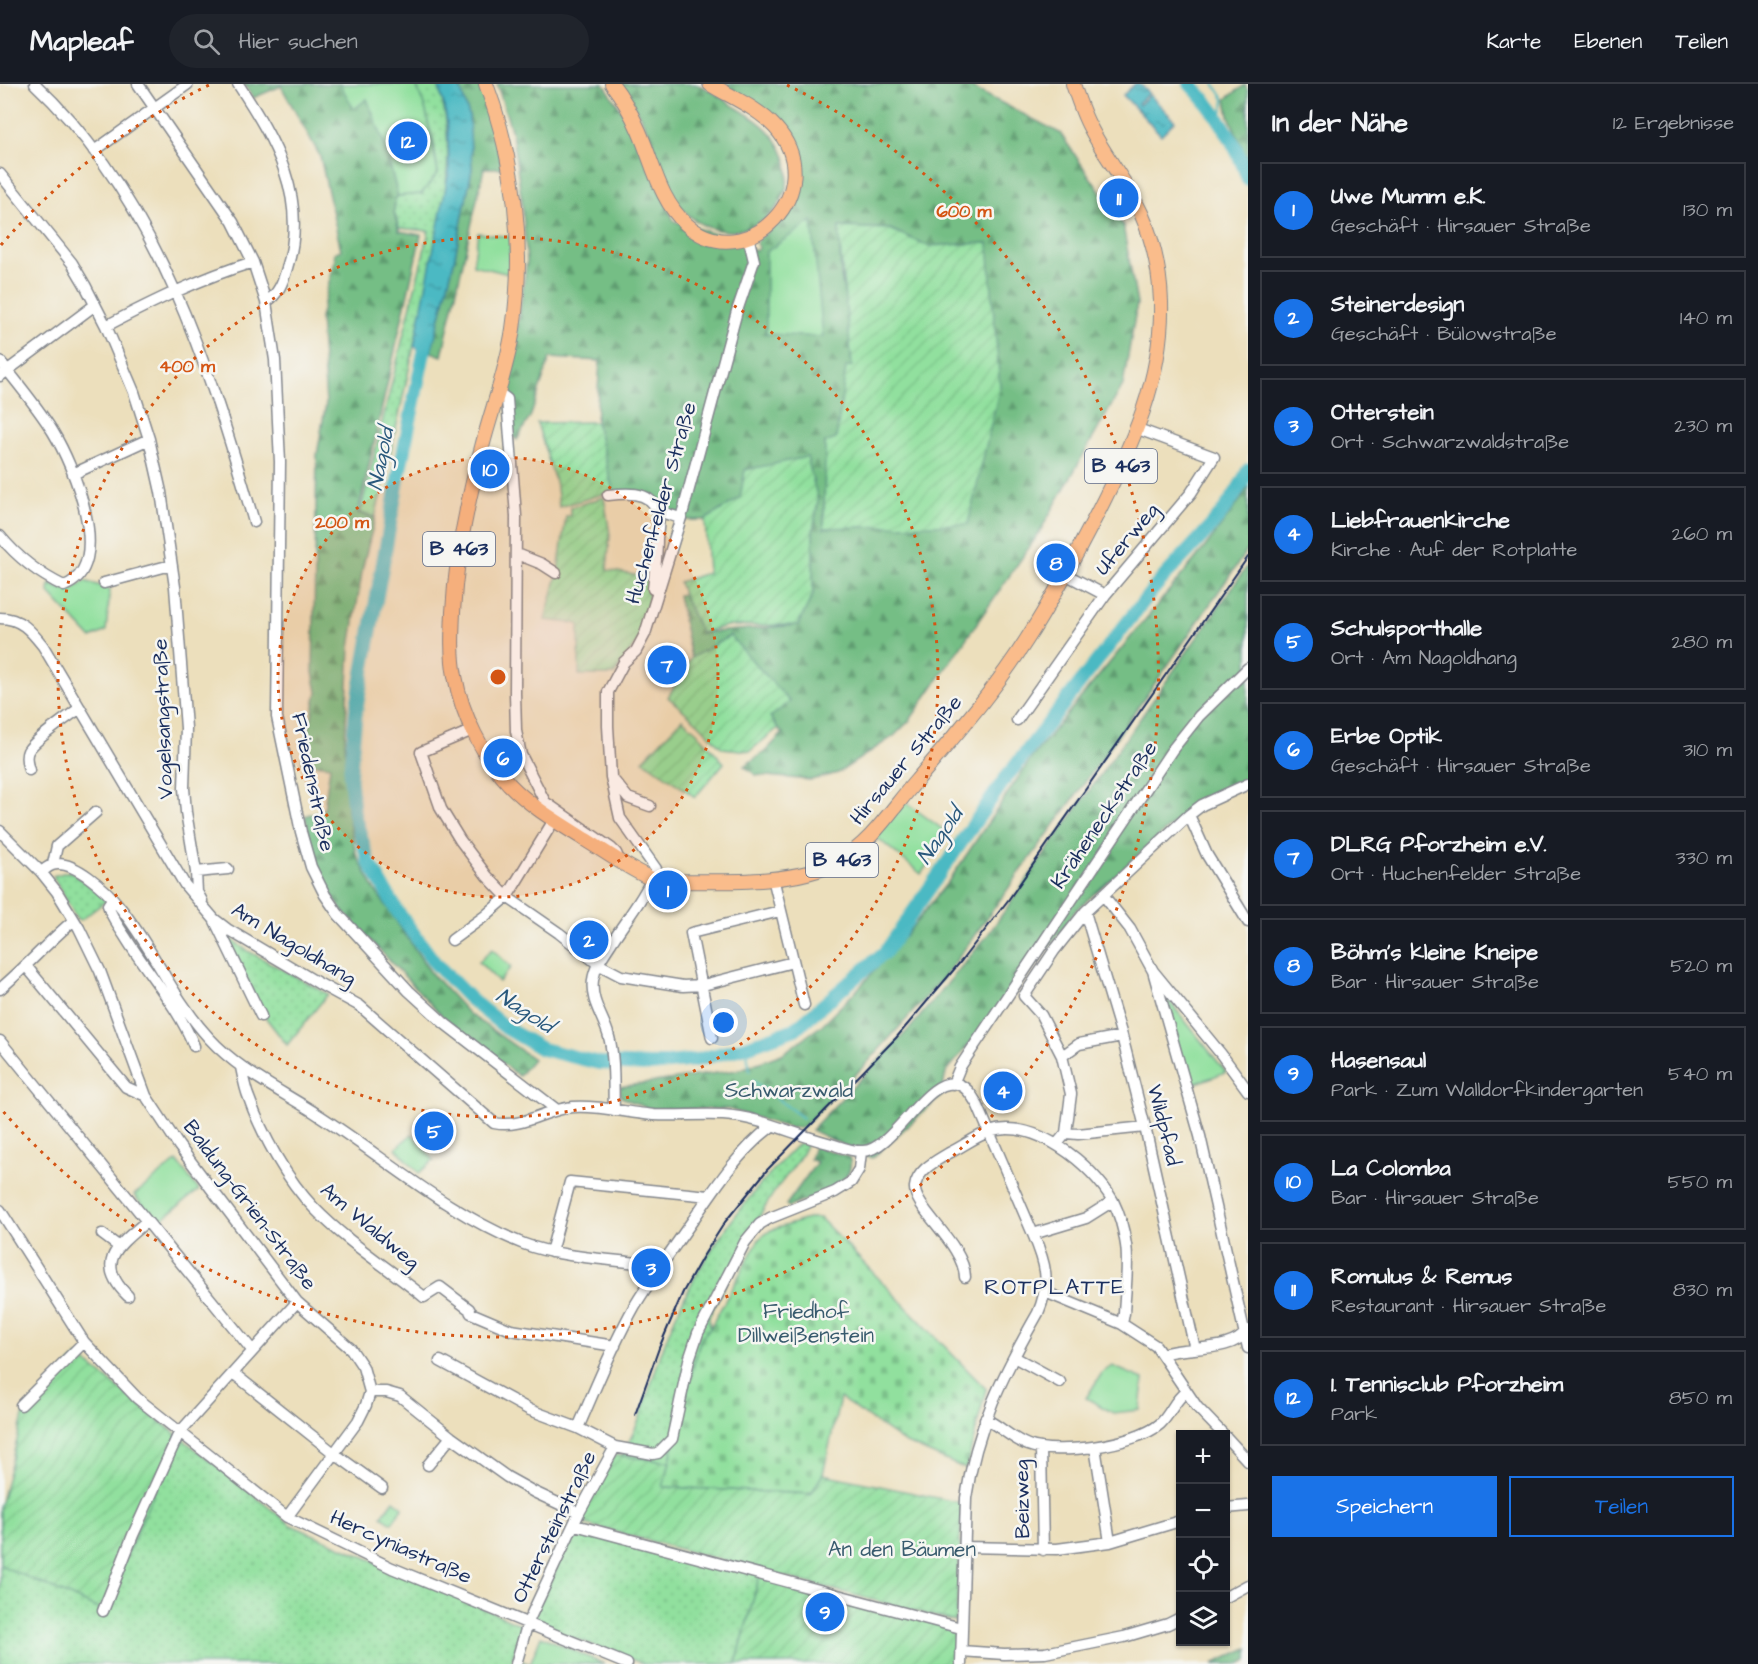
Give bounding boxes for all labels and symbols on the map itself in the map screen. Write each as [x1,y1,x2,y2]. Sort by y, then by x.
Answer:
pin: 12 [388,118,428,164]
pin: 11 [1100,176,1138,220]
text: 600 m [936,199,993,224]
text: 400 m [159,354,216,379]
street label: Huchenfelder Straße [618,399,704,607]
water label: Nagold [360,420,404,493]
pin: 10 [470,446,510,492]
road number: B 463 [1085,449,1157,483]
street label: Uferweg [1088,496,1168,583]
text: 200 m [314,510,370,535]
road number: B 463 [423,532,495,566]
pin: 8 [1036,540,1076,586]
street label: Vogelsangstraße [146,638,182,800]
pin: 7 [648,642,686,688]
centre of rings [488,667,508,687]
street label: Hirsauer Straße [843,689,969,831]
street label: Friedenstraße [284,710,342,854]
street label: Kräheneckstraße [1044,735,1164,895]
pin: 6 [484,736,522,780]
water label: Nagold [909,797,974,871]
road number: B 463 [806,843,878,877]
pin: 1 [648,868,688,912]
street label: Am Nagoldhang [225,895,362,995]
pin: 2 [570,918,608,962]
water label: Nagold [489,981,564,1045]
your location [709,1008,738,1037]
pin: 4 [984,1068,1022,1114]
park label: Schwarzwald [725,1076,854,1105]
street label: Wildpfad [1139,1081,1188,1169]
pin: 5 [414,1108,454,1154]
street label: Baldung-Grien-Straße [175,1114,324,1297]
street label: Am Waldweg [313,1176,426,1278]
pin: 3 [632,1246,670,1290]
district label: ROTPLATTE [984,1272,1126,1303]
park label: Friedhof Dillweißenstein [738,1297,874,1350]
street label: Ottersteinstraße [505,1446,603,1608]
street label: Beizweg [1007,1459,1039,1539]
street label: Hercyniastraße [325,1503,477,1593]
park label: An den Bäumen [828,1535,976,1564]
pin: 9 [806,1590,844,1634]

